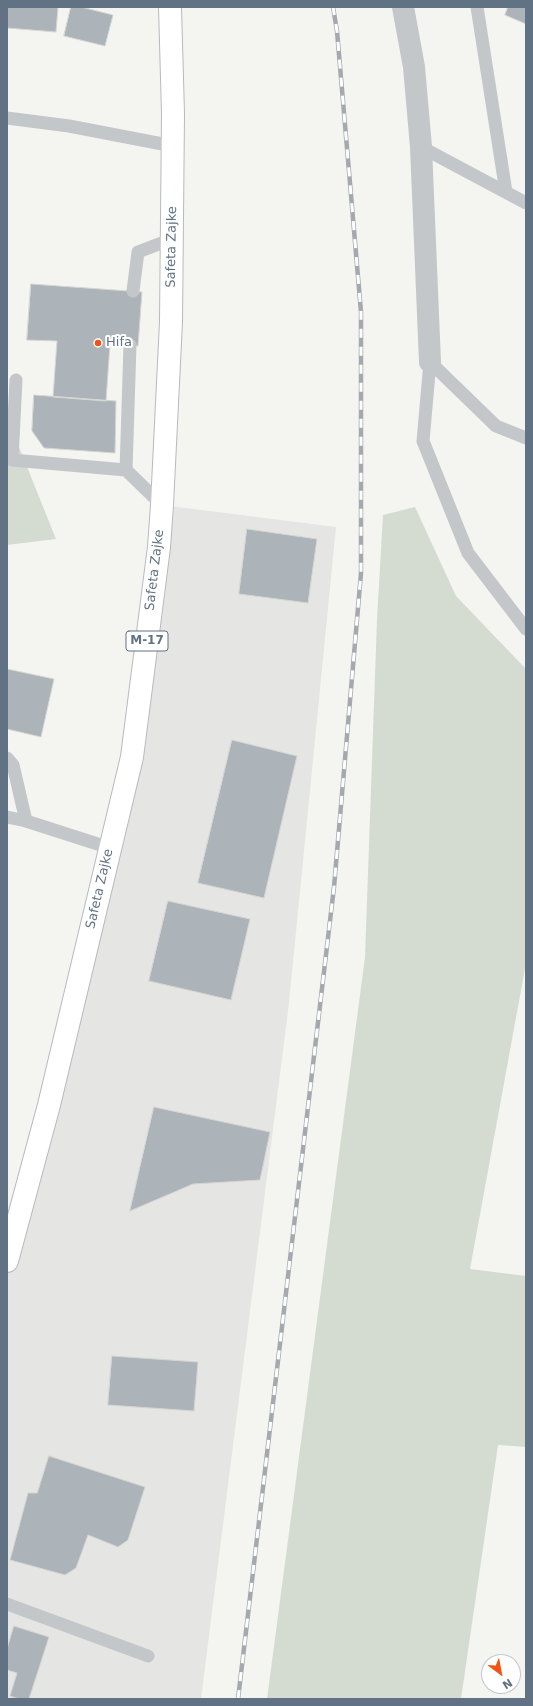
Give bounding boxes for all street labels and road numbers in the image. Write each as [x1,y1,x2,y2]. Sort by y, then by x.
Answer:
street label: Safeta Zajke [163,206,181,288]
street label: Safeta Zajke [142,529,168,611]
road number: M-17 [126,631,168,651]
street label: Safeta Zajke [83,848,117,930]

